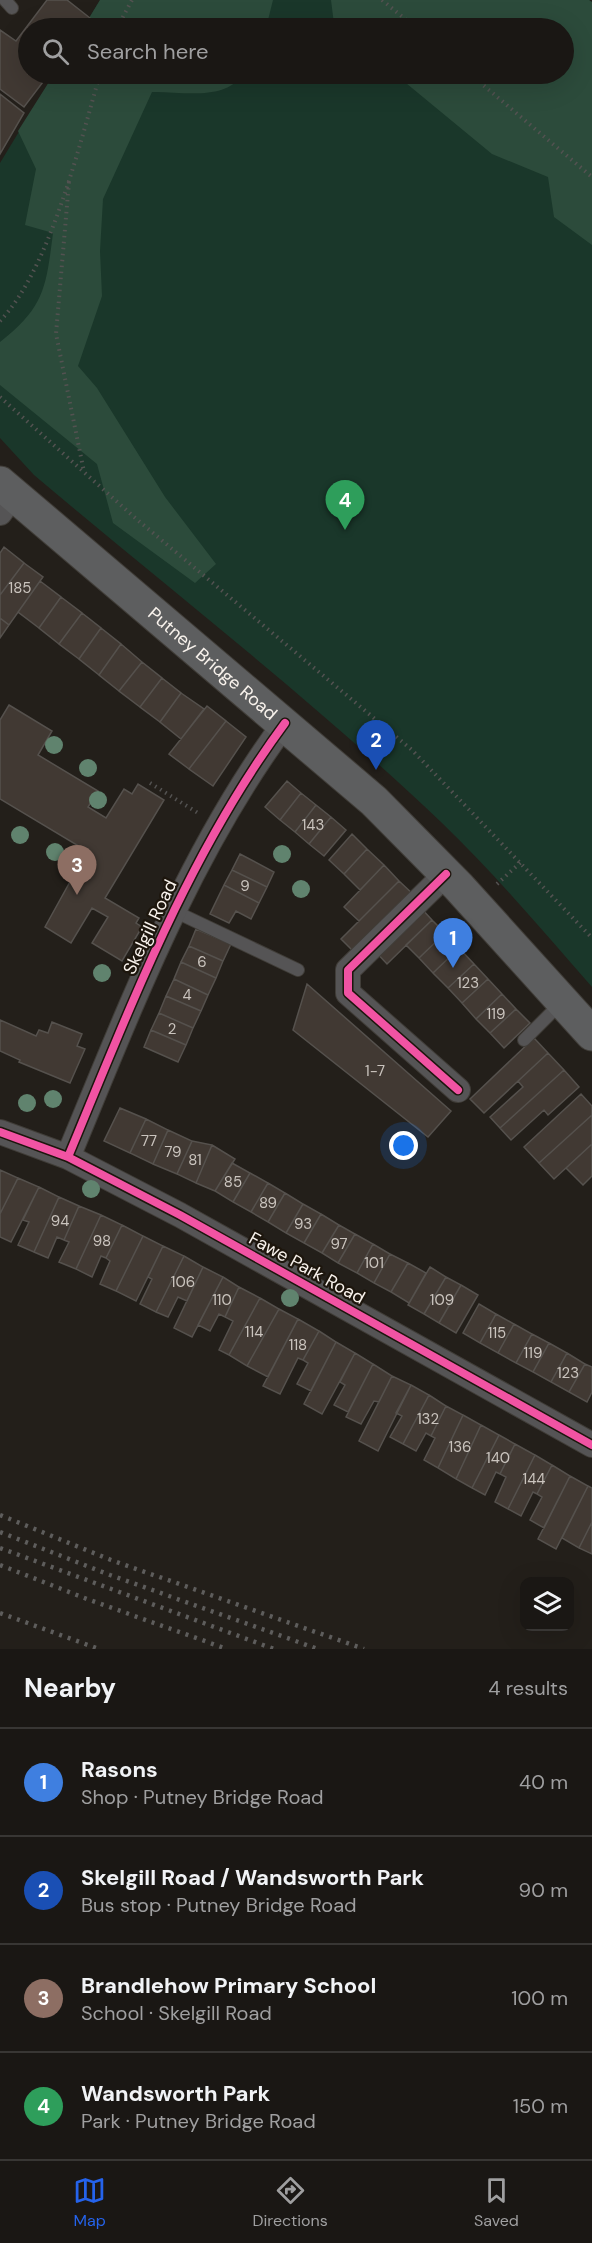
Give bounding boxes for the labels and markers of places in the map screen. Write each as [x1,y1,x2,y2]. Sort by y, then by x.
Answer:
pin: 4 [326,480,364,530]
pin: 2 [356,720,395,770]
pin: 3 [58,846,97,895]
pin: 1 [434,918,472,968]

